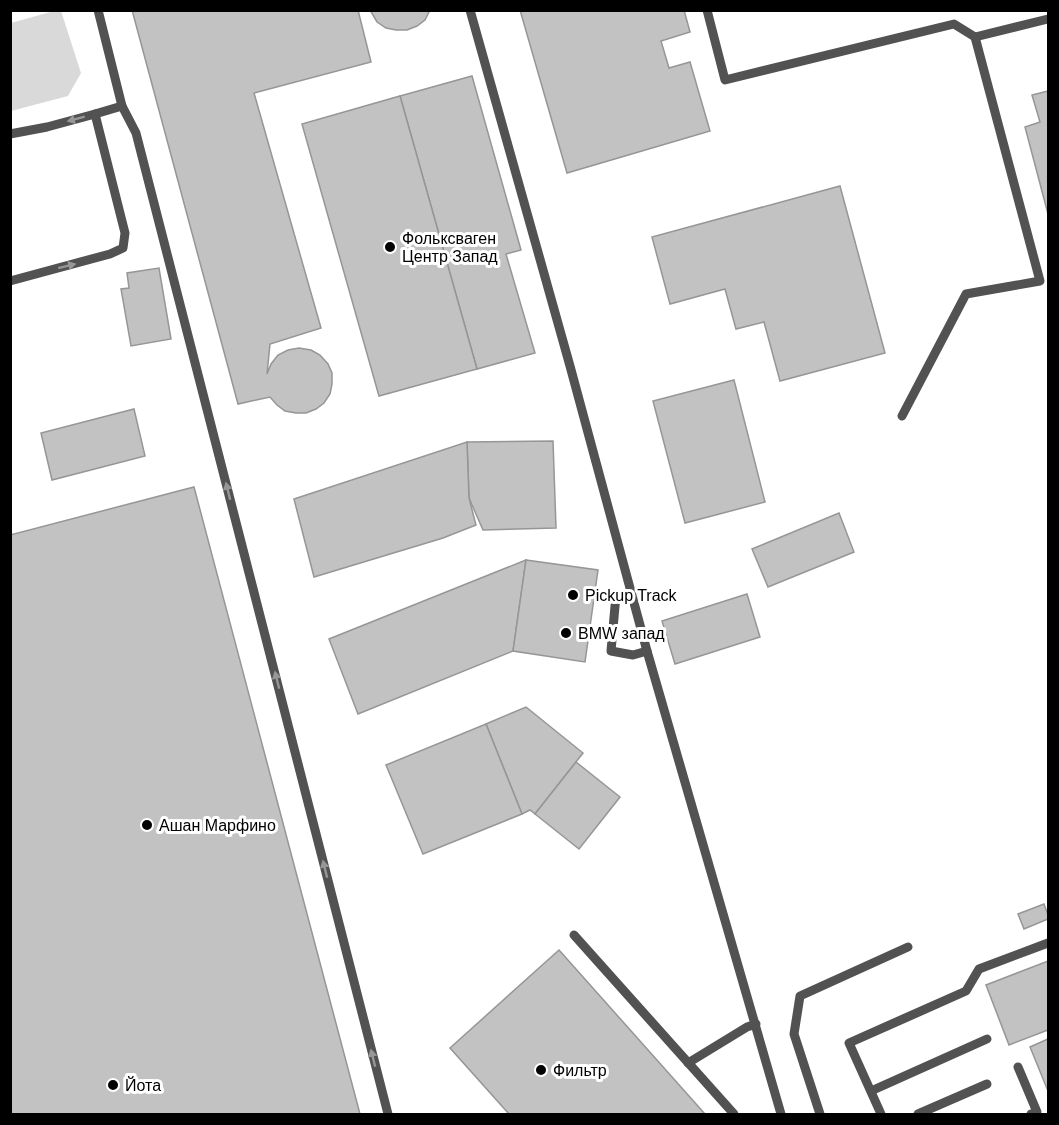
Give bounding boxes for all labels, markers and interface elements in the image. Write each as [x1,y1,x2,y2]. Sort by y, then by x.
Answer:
one-way arrow [66,115,85,125]
place label: Фольксваген Центр Запад [402,230,498,265]
marker: Фольксваген Центр Запад [383,240,397,254]
one-way arrow [58,261,76,270]
one-way arrow [223,482,233,500]
place label: Pickup Track [585,587,678,604]
marker: Pickup Track [566,588,580,602]
place label: BMW запад [578,625,665,642]
marker: BMW запад [559,626,573,640]
one-way arrow [271,671,281,689]
place label: Ашан Марфино [159,817,276,834]
marker: Ашан Марфино [140,818,154,832]
one-way arrow [319,860,329,878]
one-way arrow [368,1049,377,1067]
place label: Фильтр [553,1062,607,1079]
marker: Фильтр [534,1063,548,1077]
place label: Йота [125,1076,161,1094]
marker: Йота [106,1078,120,1092]

